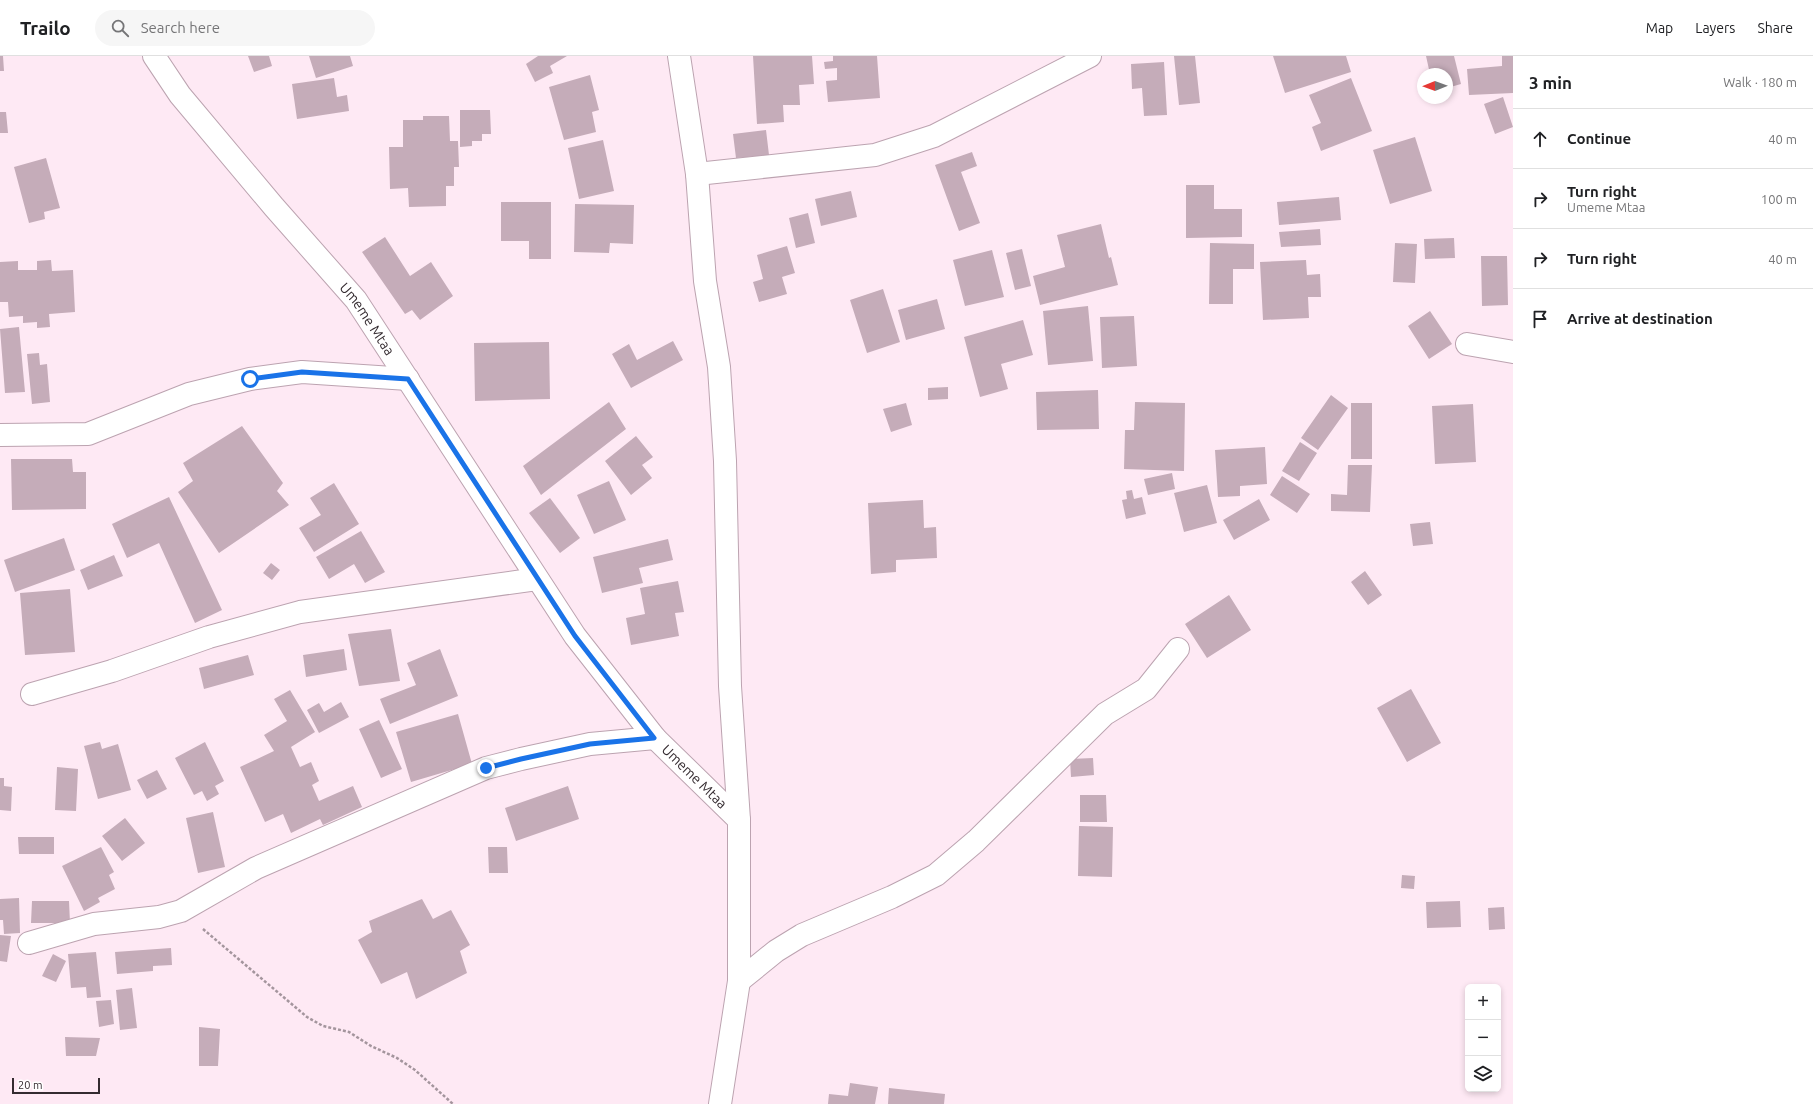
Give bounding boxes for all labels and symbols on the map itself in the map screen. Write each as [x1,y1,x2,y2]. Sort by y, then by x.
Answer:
north arrow [1417,68,1453,104]
street label: Umeme Mtaa [337,279,398,358]
route start [241,370,259,388]
street label: Umeme Mtaa [659,741,730,812]
route end [477,759,495,777]
scale bar [12,1076,100,1095]

